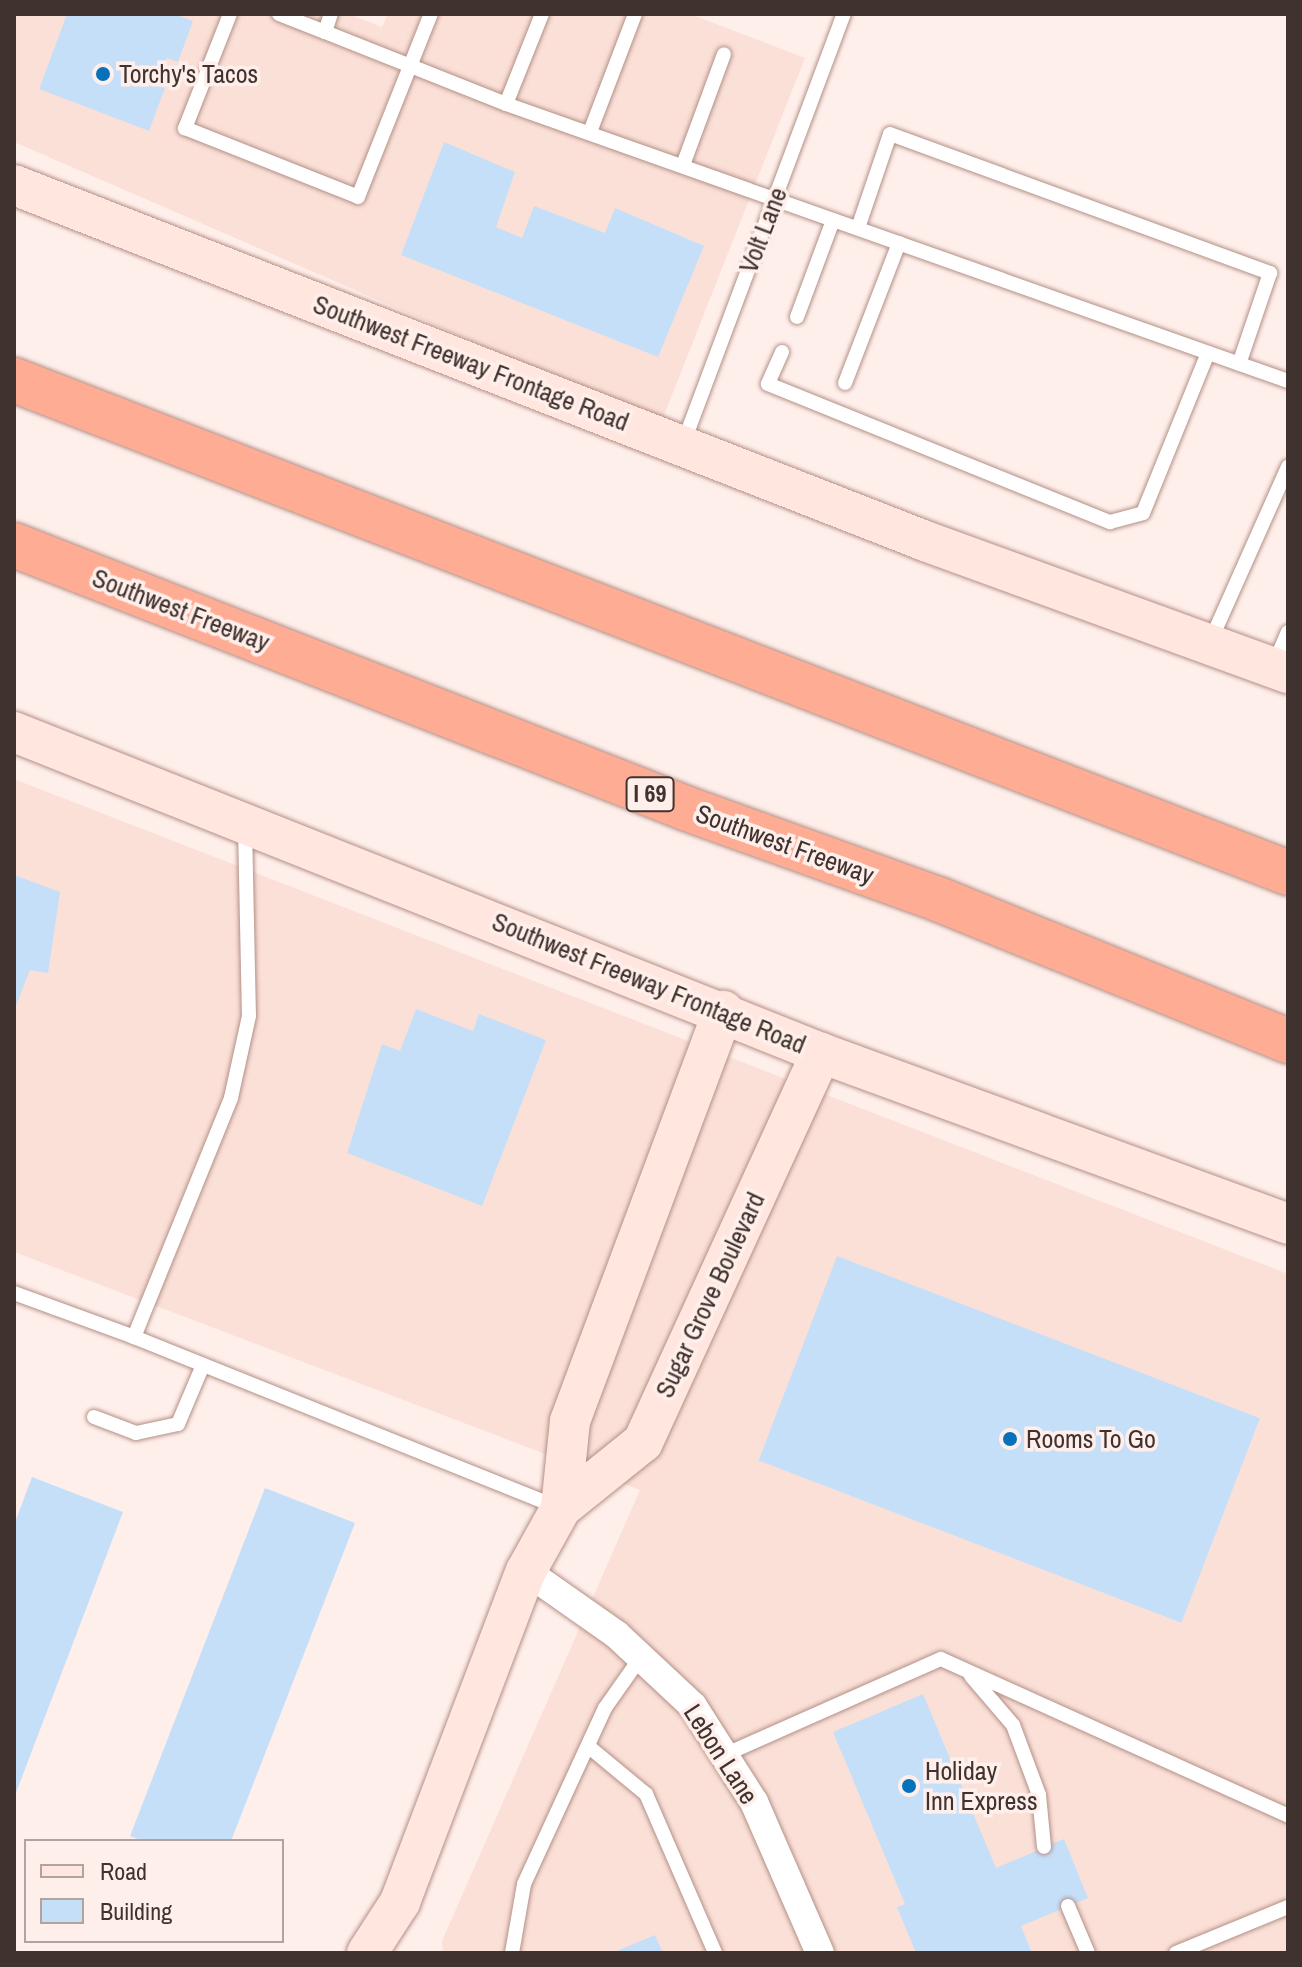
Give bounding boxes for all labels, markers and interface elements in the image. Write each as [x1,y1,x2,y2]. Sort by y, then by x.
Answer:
place label: Torchy's Tacos [119,58,259,90]
marker: Torchy's Tacos [94,65,112,83]
street label: Volt Lane [733,183,793,277]
street label: Southwest Freeway Frontage Road [309,288,633,438]
street label: Southwest Freeway [88,562,274,658]
road number: I 69 [624,774,676,814]
street label: Southwest Freeway [692,797,878,891]
street label: Southwest Freeway Frontage Road [488,906,810,1060]
street label: Sugar Grove Boulevard [649,1187,771,1403]
place label: Rooms To Go [1026,1423,1156,1455]
marker: Rooms To Go [1001,1430,1019,1448]
street label: Lebon Lane [677,1698,765,1810]
place label: Holiday Inn Express [925,1755,1038,1816]
marker: Holiday Inn Express [900,1777,918,1795]
legend [24,1839,284,1943]
text: Road [100,1855,147,1887]
text: Building [100,1895,172,1927]

